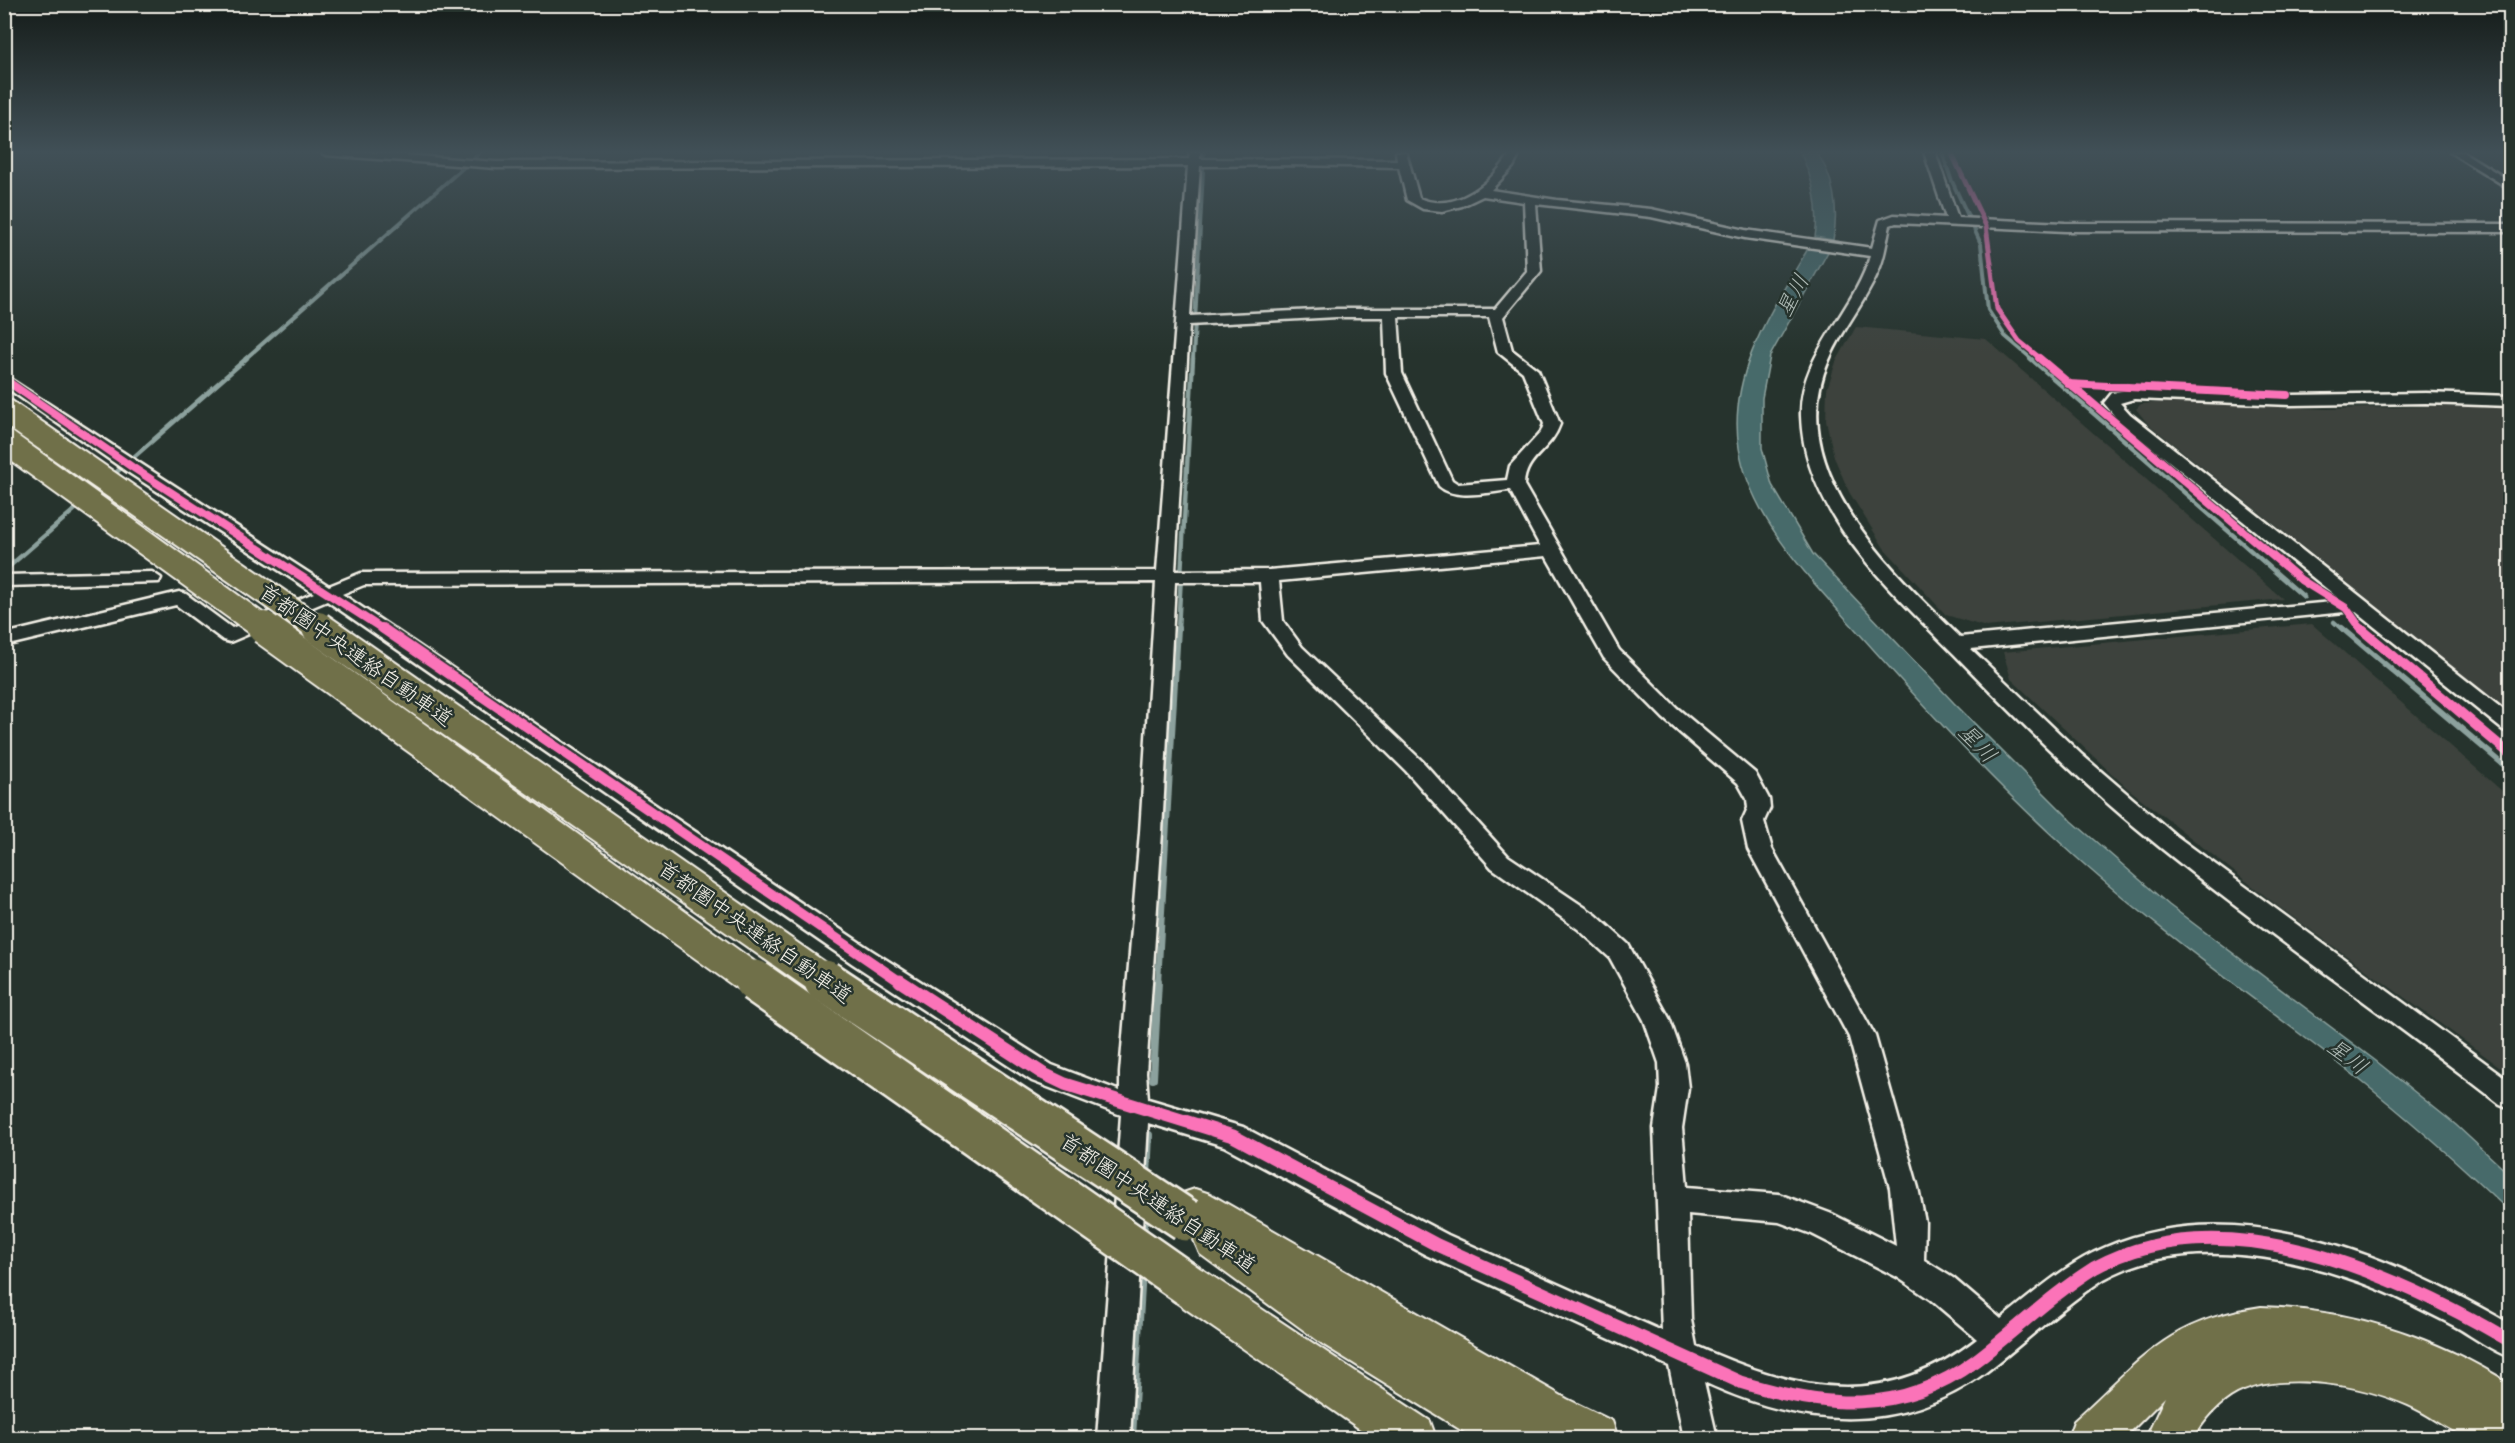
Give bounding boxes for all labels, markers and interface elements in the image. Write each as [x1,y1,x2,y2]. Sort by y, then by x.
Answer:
water label: 星川 [1768,269,1815,321]
street label: 首都圏中央連絡自動車道 [255,576,459,731]
water label: 星川 [1953,717,2004,769]
street label: 首都圏中央連絡自動車道 [654,853,858,1008]
water label: 星川 [2322,1031,2375,1080]
street label: 首都圏中央連絡自動車道 [1056,1126,1262,1278]

